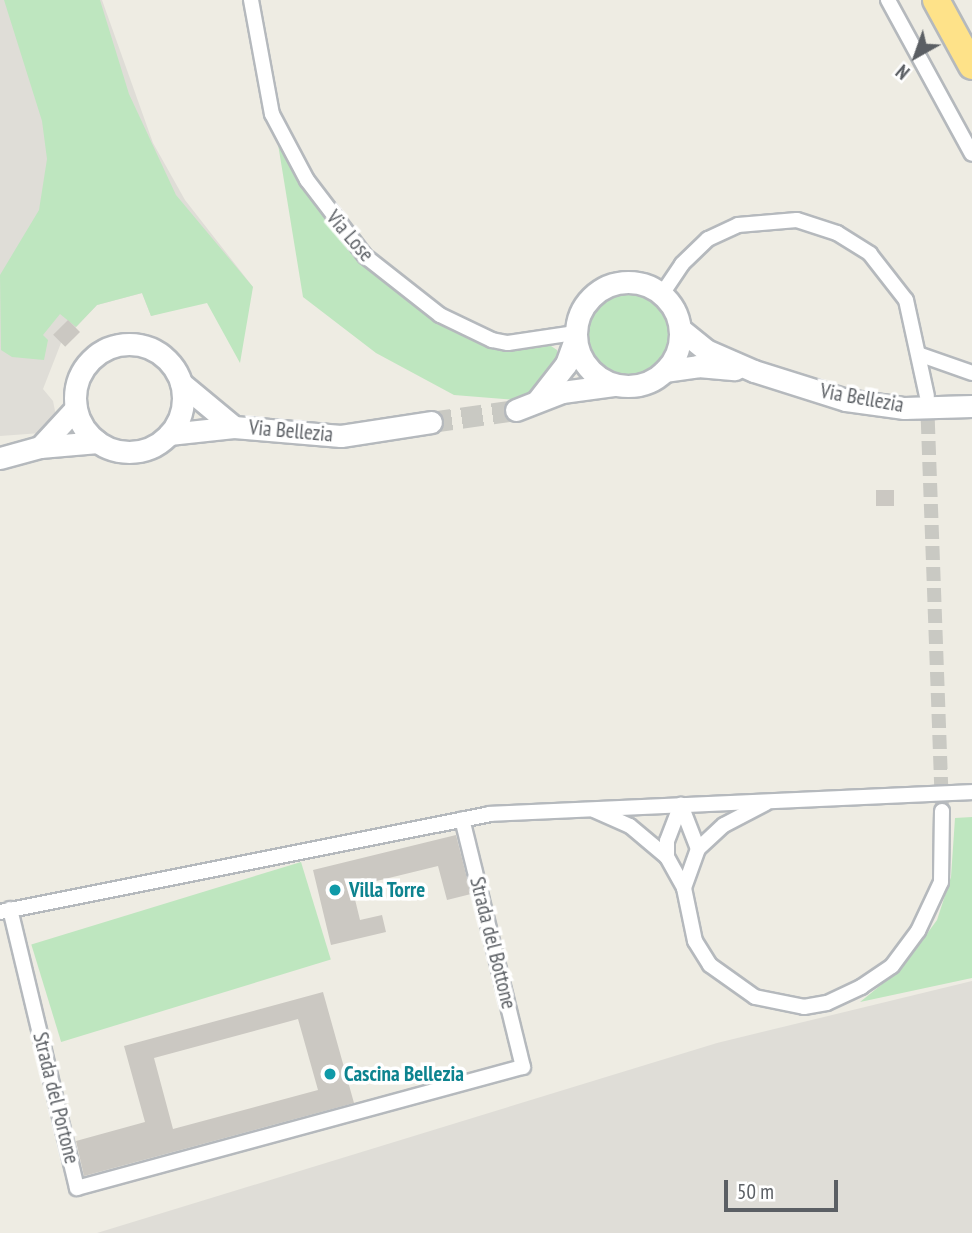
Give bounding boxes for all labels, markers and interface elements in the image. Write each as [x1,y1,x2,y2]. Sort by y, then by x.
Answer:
north arrow [881,21,951,91]
text: N [891,60,914,85]
street label: Via Lose [321,205,379,267]
street label: Via Bellezia [818,378,906,418]
street label: Via Bellezia [248,415,334,447]
street label: Strada del Bottone [464,874,522,1012]
place label: Villa Torre [349,877,426,903]
marker: Villa Torre [327,882,343,898]
street label: Strada del Portone [27,1030,85,1166]
place label: Cascina Bellezia [344,1061,464,1087]
marker: Cascina Bellezia [322,1066,338,1082]
scale bar [727,1166,841,1210]
text: 50 m [737,1178,774,1205]

